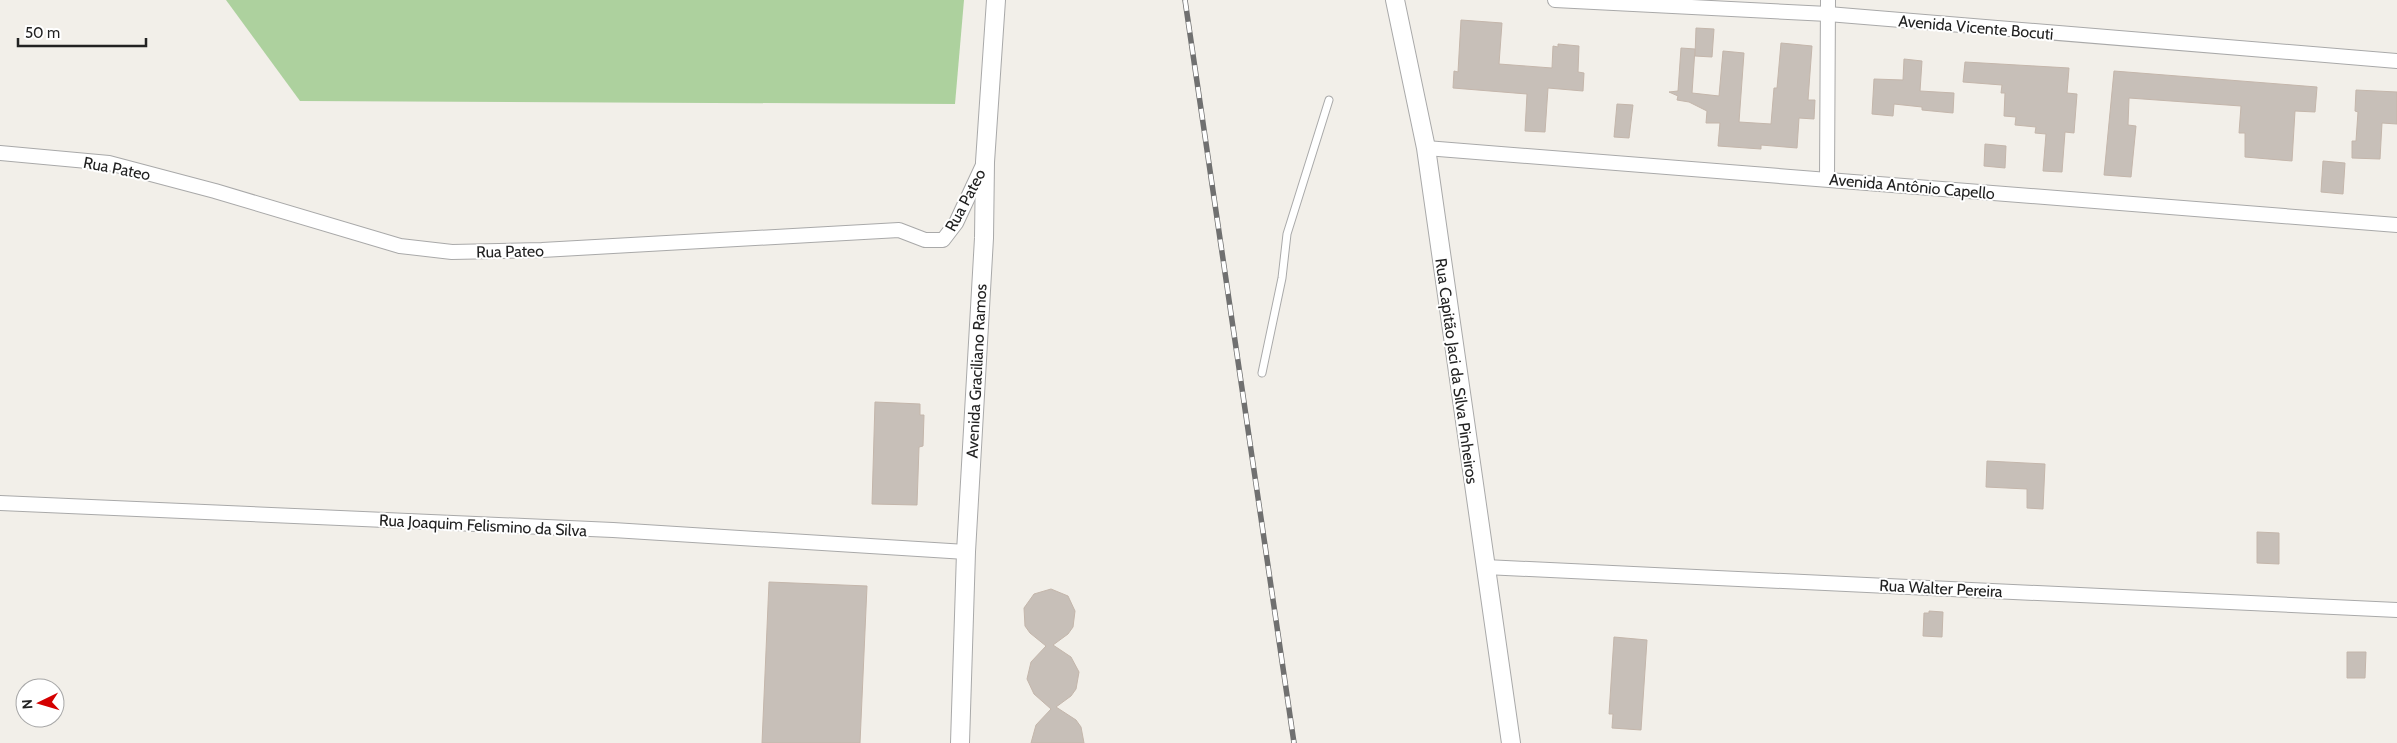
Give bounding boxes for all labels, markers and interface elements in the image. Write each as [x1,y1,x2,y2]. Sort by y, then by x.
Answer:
street label: Avenida Vicente Bocuti [1898,11,2054,44]
scale bar [18,15,145,47]
text: 50 m [25,24,60,42]
street label: Rua Pateo [82,153,152,184]
street label: Rua Pateo [941,166,990,235]
street label: Avenida Antônio Capello [1828,170,1996,203]
street label: Rua Pateo [476,241,544,262]
street label: Rua Capitão Jaci da Silva Pinheiros [1431,257,1482,486]
street label: Avenida Graciliano Ramos [962,283,991,459]
street label: Rua Joaquim Felismino da Silva [379,511,588,540]
street label: Rua Walter Pereira [1879,576,2003,601]
north arrow [15,678,65,728]
text: N [18,698,36,710]

